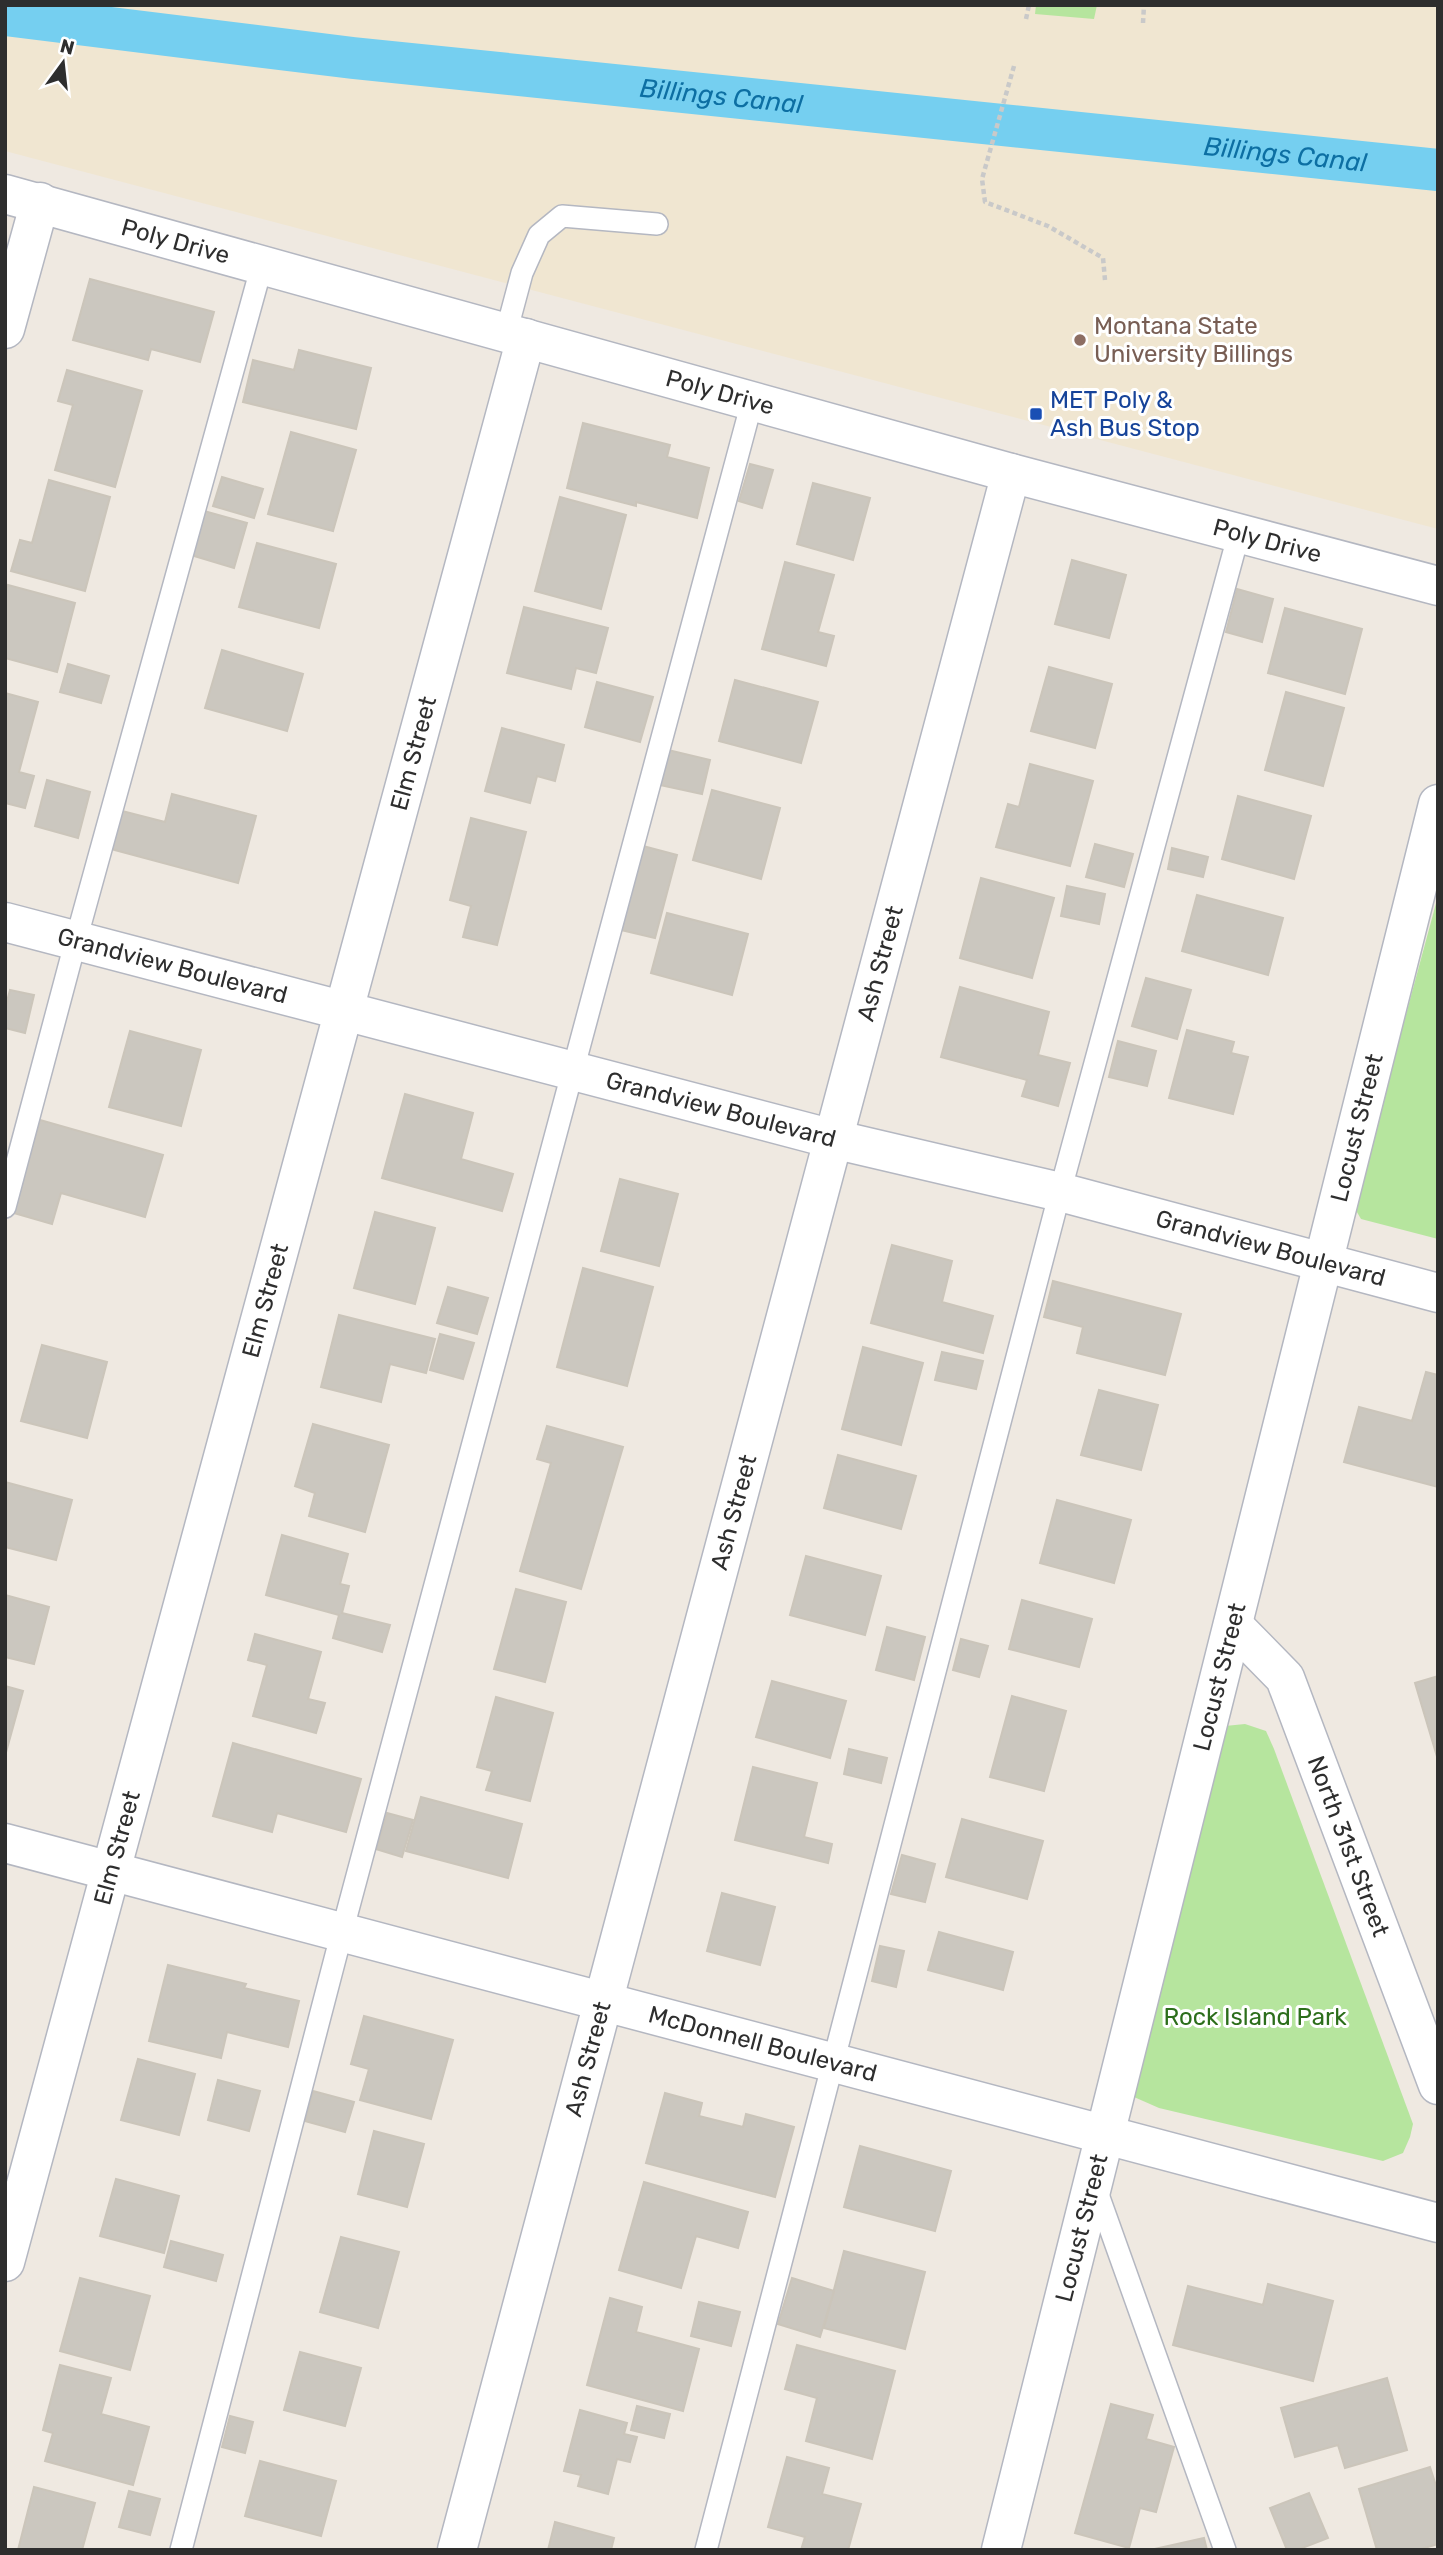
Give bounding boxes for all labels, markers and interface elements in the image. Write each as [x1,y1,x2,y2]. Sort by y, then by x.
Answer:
north arrow [28,28,98,98]
text: N [58,34,77,60]
water label: Billings Canal [638,72,805,120]
water label: Billings Canal [1202,130,1369,178]
street label: Poly Drive [118,213,233,270]
place label: Montana State University Billings [1094,312,1293,368]
marker: Montana State University Billings [1072,332,1088,348]
street label: Poly Drive [663,364,777,421]
place label: MET Poly & Ash Bus Stop [1050,386,1200,442]
marker: MET Poly & Ash Bus Stop [1028,406,1044,422]
street label: Poly Drive [1210,513,1325,569]
street label: Elm Street [385,693,442,813]
street label: Ash Street [851,903,909,1024]
street label: Grandview Boulevard [54,922,290,1009]
street label: Locust Street [1325,1051,1389,1205]
street label: Grandview Boulevard [603,1066,839,1153]
street label: Grandview Boulevard [1153,1204,1388,1292]
street label: Elm Street [237,1240,294,1361]
street label: Ash Street [705,1452,763,1573]
street label: Locust Street [1188,1600,1252,1754]
street label: North 31st Street [1302,1752,1395,1940]
street label: Elm Street [88,1788,146,1908]
street label: Ash Street [559,1998,617,2120]
street label: McDonnell Boulevard [646,2000,880,2088]
park label: Rock Island Park [1163,2003,1347,2031]
street label: Locust Street [1050,2151,1114,2305]

